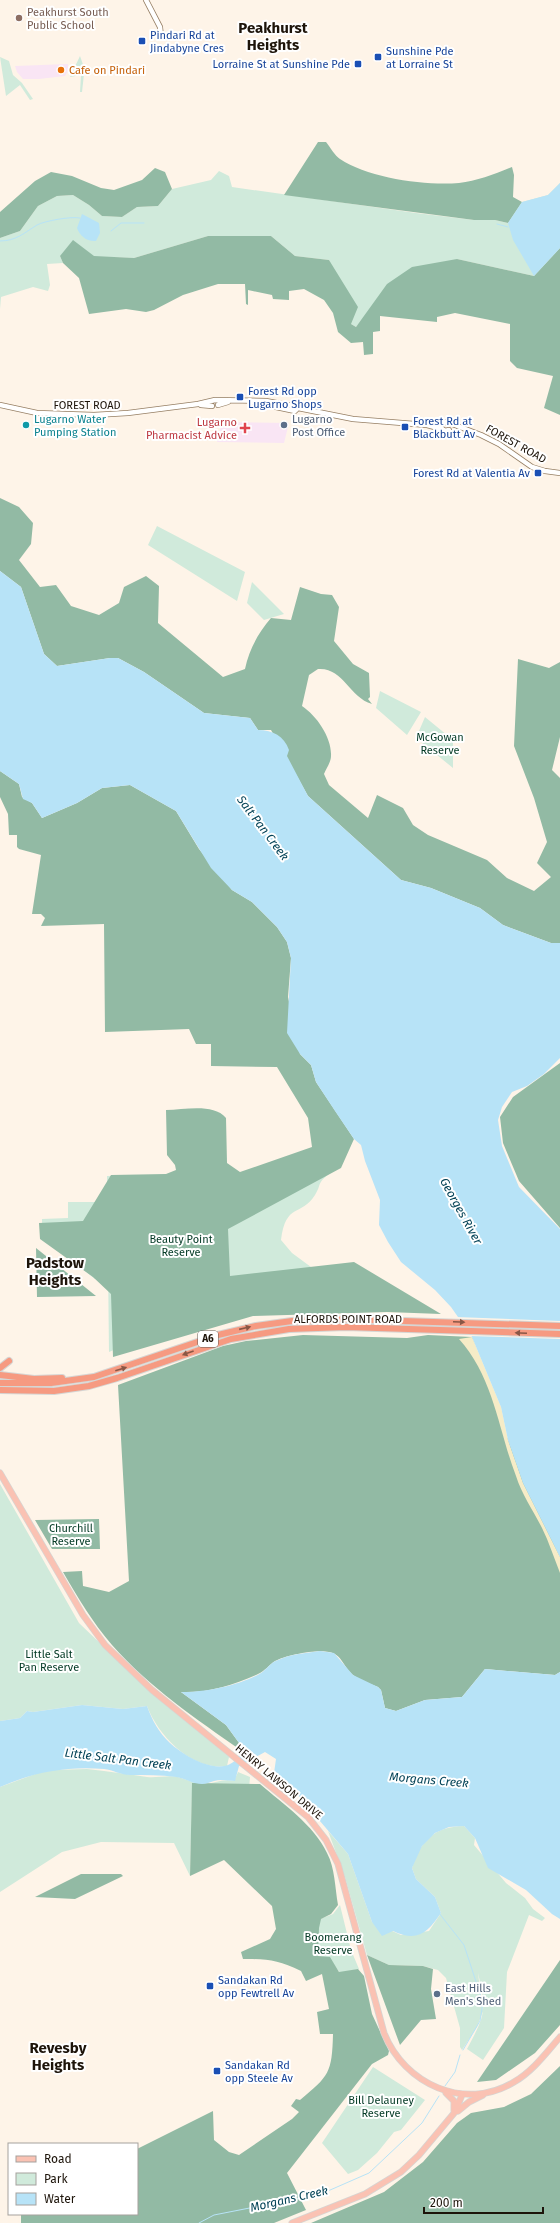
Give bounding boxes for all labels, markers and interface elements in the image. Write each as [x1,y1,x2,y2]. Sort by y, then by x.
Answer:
place label: Peakhurst South Public School [27,6,109,32]
marker: Peakhurst South Public School [14,13,24,23]
district label: Peakhurst Heights [238,19,308,54]
place label: Pindari Rd at Jindabyne Cres [150,29,224,55]
marker: Pindari Rd at Jindabyne Cres [137,36,147,46]
place label: Sunshine Pde at Lorraine St [386,45,454,71]
marker: Sunshine Pde at Lorraine St [373,52,383,62]
place label: Lorraine St at Sunshine Pde [213,58,350,71]
marker: Lorraine St at Sunshine Pde [353,59,363,69]
place label: Cafe on Pindari [69,64,145,77]
marker: Cafe on Pindari [56,65,66,75]
place label: Forest Rd opp Lugarno Shops [248,385,322,411]
marker: Forest Rd opp Lugarno Shops [235,392,245,402]
street label: FOREST ROAD [53,399,121,412]
place label: Lugarno Water Pumping Station [34,413,116,439]
place label: Lugarno Post Office [292,413,345,439]
place label: Forest Rd at Blackbutt Av [413,415,476,441]
place label: Lugarno Pharmacist Advice [146,416,237,442]
marker: Lugarno Water Pumping Station [21,420,31,430]
marker: Lugarno Post Office [279,420,289,430]
marker: Forest Rd at Blackbutt Av [400,422,410,432]
street label: FOREST ROAD [484,422,548,466]
marker: Lugarno Pharmacist Advice [240,423,250,433]
place label: Forest Rd at Valentia Av [413,467,531,480]
marker: Forest Rd at Valentia Av [533,468,543,478]
park label: McGowan Reserve [416,731,464,757]
water label: Salt Pan Creek [234,792,292,863]
water label: Georges River [437,1175,485,1247]
park label: Beauty Point Reserve [149,1233,213,1259]
district label: Padstow Heights [26,1254,85,1289]
street label: ALFORDS POINT ROAD [294,1313,402,1326]
one-way arrow [453,1319,466,1325]
one-way arrow [239,1325,251,1331]
one-way arrow [514,1330,527,1336]
road number: A6 [198,1331,218,1347]
one-way arrow [182,1351,194,1357]
one-way arrow [116,1366,128,1372]
park label: Churchill Reserve [49,1522,93,1548]
park label: Little Salt Pan Reserve [19,1648,79,1674]
street label: HENRY LAWSON DRIVE [233,1742,325,1822]
water label: Little Salt Pan Creek [64,1746,173,1773]
water label: Morgans Creek [389,1770,470,1790]
park label: Boomerang Reserve [305,1931,362,1957]
place label: Sandakan Rd opp Fewtrell Av [218,1974,295,2000]
marker: Sandakan Rd opp Fewtrell Av [205,1981,215,1991]
place label: East Hills Men's Shed [445,1982,501,2008]
marker: East Hills Men's Shed [432,1989,442,1999]
district label: Revesby Heights [30,2039,87,2074]
place label: Sandakan Rd opp Steele Av [225,2059,294,2085]
marker: Sandakan Rd opp Steele Av [212,2066,222,2076]
park label: Bill Delauney Reserve [348,2094,414,2120]
legend [8,2143,138,2215]
text: Road [44,2152,72,2166]
text: Park [44,2172,68,2186]
water label: Morgans Creek [249,2183,330,2215]
scale bar [424,2189,543,2215]
text: Water [44,2192,76,2206]
text: 200 m [430,2196,463,2210]

